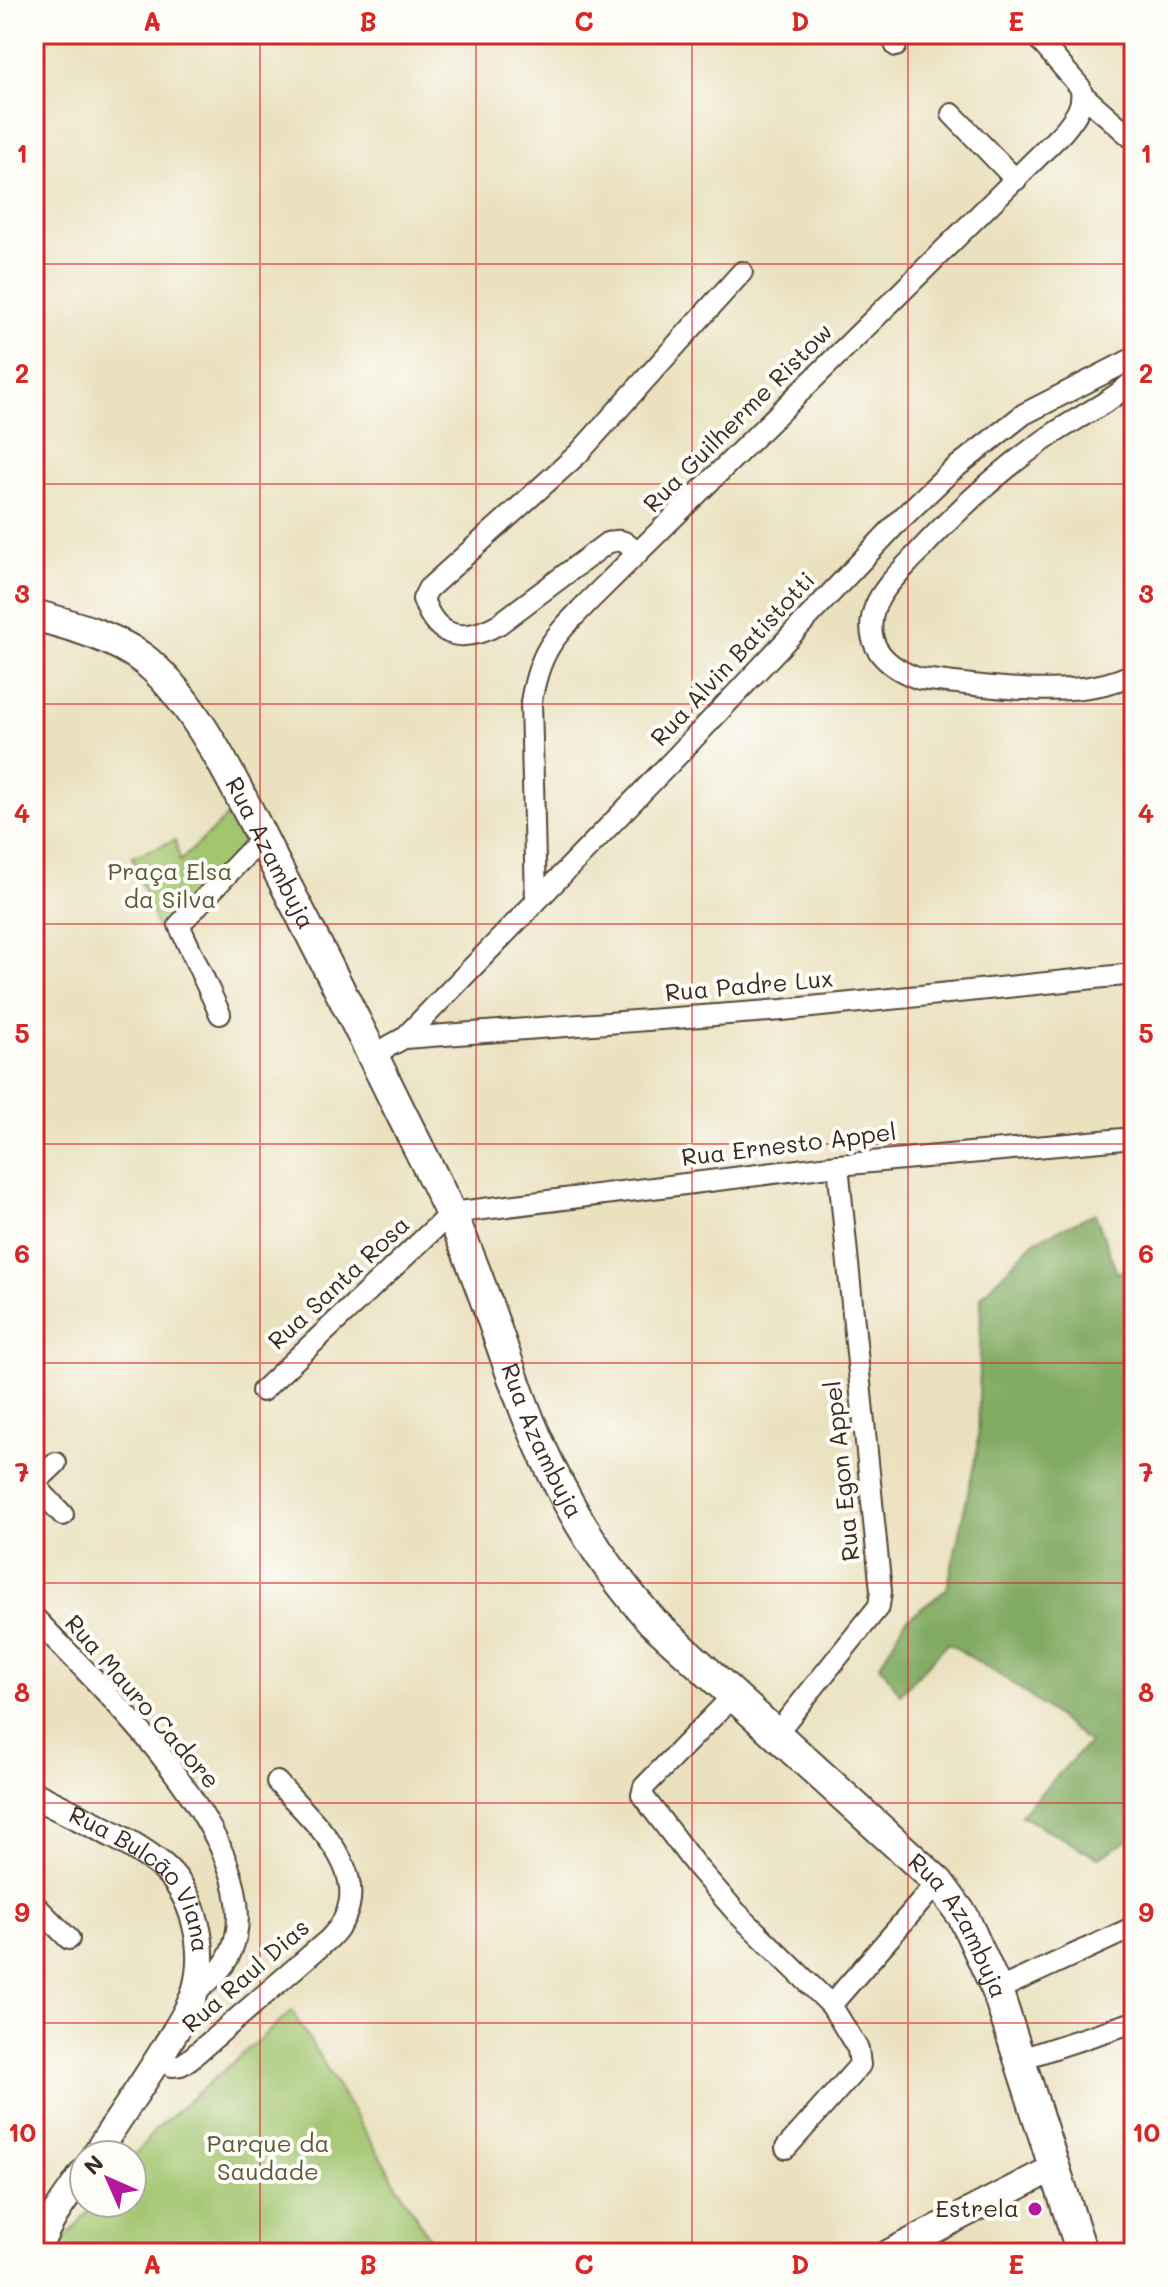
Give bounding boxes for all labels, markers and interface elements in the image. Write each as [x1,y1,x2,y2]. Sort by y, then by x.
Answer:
text: A [143,4,161,38]
text: B [359,4,377,38]
text: C [574,4,594,38]
text: D [791,4,809,38]
text: E [1008,4,1024,38]
text: 1 [16,136,28,170]
text: 1 [1140,136,1152,170]
street label: Rua Guilherme Ristow [636,316,838,518]
text: 2 [15,356,29,390]
text: 2 [1139,356,1153,390]
street label: Rua Alvin Batistotti [643,564,821,752]
text: 3 [14,576,30,610]
text: 3 [1138,576,1154,610]
street label: Rua Azambuja [219,771,323,934]
text: 4 [14,796,30,830]
text: 4 [1138,796,1154,830]
park label: Praça Elsa da Silva [108,855,232,914]
street label: Rua Padre Lux [664,962,834,1007]
text: 5 [14,1016,30,1050]
text: 5 [1138,1016,1154,1050]
street label: Rua Ernesto Appel [680,1115,898,1172]
street label: Rua Santa Rosa [261,1208,415,1355]
text: 6 [14,1236,30,1270]
text: 6 [1138,1236,1154,1270]
street label: Rua Azambuja [495,1359,591,1523]
street label: Rua Egon Appel [816,1379,865,1563]
text: 7 [15,1455,29,1489]
text: 7 [1139,1455,1153,1489]
street label: Rua Mauro Cadore [59,1608,227,1794]
text: 8 [14,1675,30,1709]
text: 8 [1138,1675,1154,1709]
street label: Rua Bulcão Viana [64,1798,217,1953]
street label: Rua Azambuja [902,1846,1016,2002]
text: 9 [14,1895,30,1929]
text: 9 [1138,1895,1154,1929]
street label: Rua Raul Dias [175,1911,315,2039]
text: 10 [8,2115,36,2149]
text: 10 [1132,2115,1160,2149]
park label: Parque da Saudade [207,2127,329,2186]
north arrow [68,2139,148,2219]
text: N [77,2148,110,2181]
place label: Estrela [935,2192,1019,2223]
marker: Estrela [1026,2200,1044,2218]
text: A [143,2247,161,2281]
text: B [359,2247,377,2281]
text: C [574,2247,594,2281]
text: D [791,2247,809,2281]
text: E [1008,2247,1024,2281]

